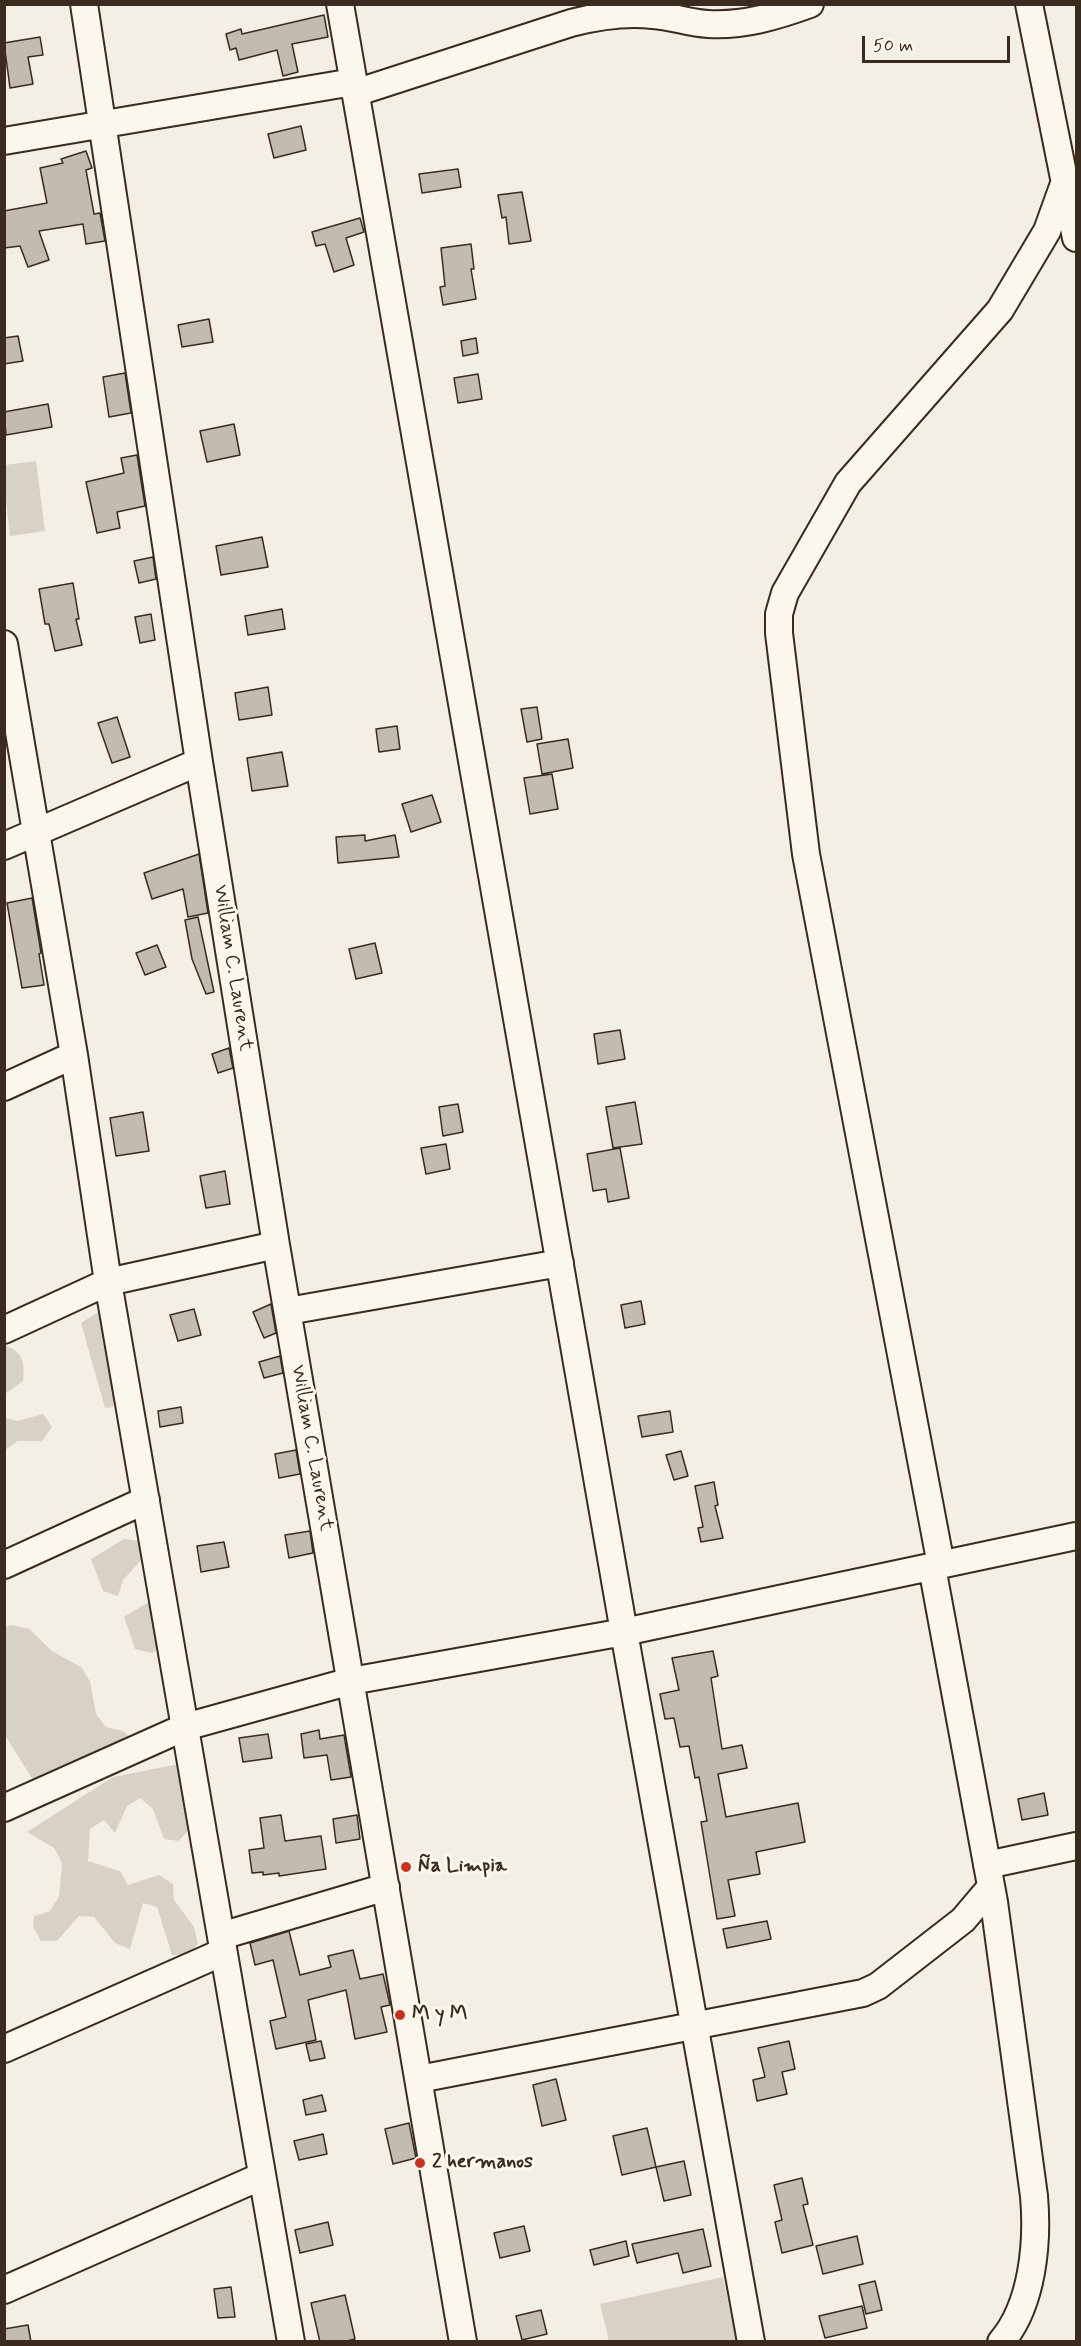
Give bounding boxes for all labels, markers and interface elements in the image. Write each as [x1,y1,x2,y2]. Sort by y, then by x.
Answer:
scale bar [865,24,1014,62]
text: 50 m [873,34,913,58]
street label: William C. Laurent [207,883,257,1053]
street label: William C. Laurent [285,1363,337,1533]
place label: Ña Limpia [418,1855,507,1879]
marker: Ña Limpia [399,1860,413,1874]
place label: M y M [412,2003,467,2027]
marker: M y M [393,2008,407,2022]
place label: 2 hermanos [432,2151,533,2175]
marker: 2 hermanos [413,2156,427,2170]

